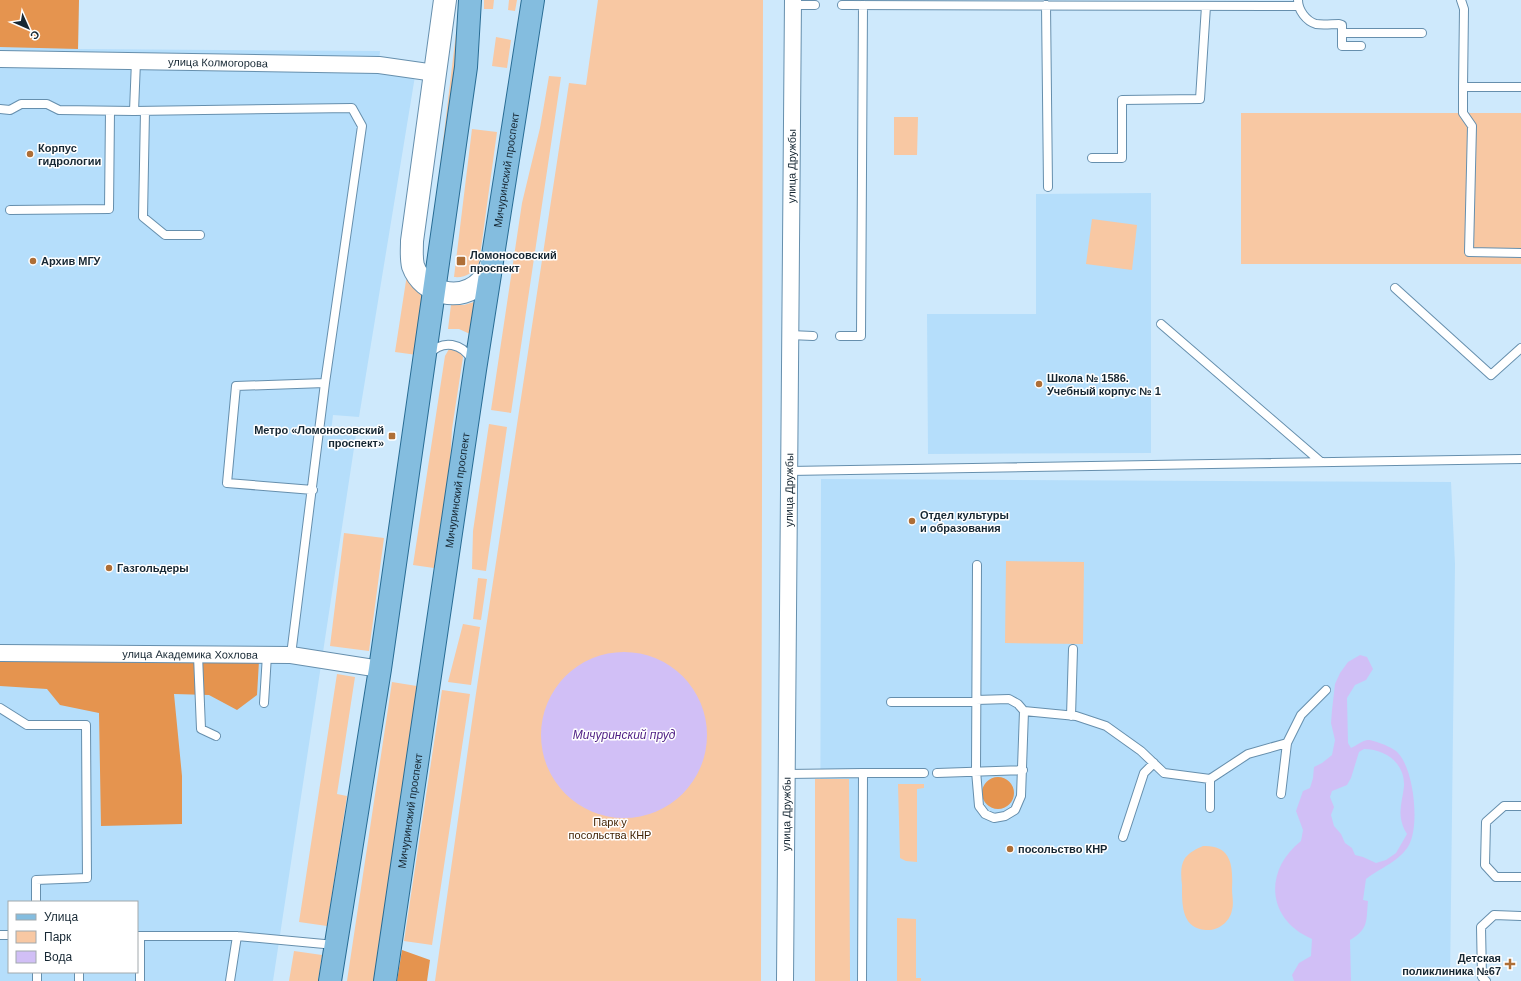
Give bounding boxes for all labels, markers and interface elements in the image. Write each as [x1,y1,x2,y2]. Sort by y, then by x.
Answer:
north arrow [8,8,48,48]
text: С [28,28,42,42]
street label: улица Колмогорова [168,56,269,69]
street label: Мичуринский проспект [491,112,521,228]
street label: улица Дружбы [785,129,798,203]
place label: Корпус гидрологии [38,142,101,167]
marker: Корпус гидрологии [25,149,35,159]
place label: Ломоносовский проспект [470,249,557,274]
place label: Архив МГУ [41,255,101,267]
marker: Ломоносовский проспект [455,255,467,267]
marker: Архив МГУ [28,256,38,266]
place label: Школа № 1586. Учебный корпус № 1 [1047,372,1161,397]
marker: Школа № 1586. Учебный корпус № 1 [1034,379,1044,389]
place label: Метро «Ломоносовский проспект» [254,424,384,449]
marker: Метро «Ломоносовский проспект» [387,431,397,441]
street label: Мичуринский проспект [443,432,472,549]
street label: улица Дружбы [783,453,795,527]
place label: Отдел культуры и образования [920,509,1009,534]
marker: Отдел культуры и образования [907,516,917,526]
place label: Газгольдеры [117,562,189,574]
marker: Газгольдеры [104,563,114,573]
street label: улица Академика Хохлова [122,648,259,661]
water label: Мичуринский пруд [573,728,676,742]
street label: Мичуринский проспект [396,752,424,869]
street label: улица Дружбы [780,777,793,851]
park label: Парк у посольства КНР [569,816,651,841]
place label: посольство КНР [1018,843,1107,855]
marker: посольство КНР [1005,844,1015,854]
legend [8,901,138,973]
text: Улица [44,910,78,924]
text: Парк [44,930,72,944]
text: Вода [44,950,72,964]
place label: Детская поликлиника №67 [1402,952,1501,977]
marker: Детская поликлиника №67 [1504,958,1516,970]

